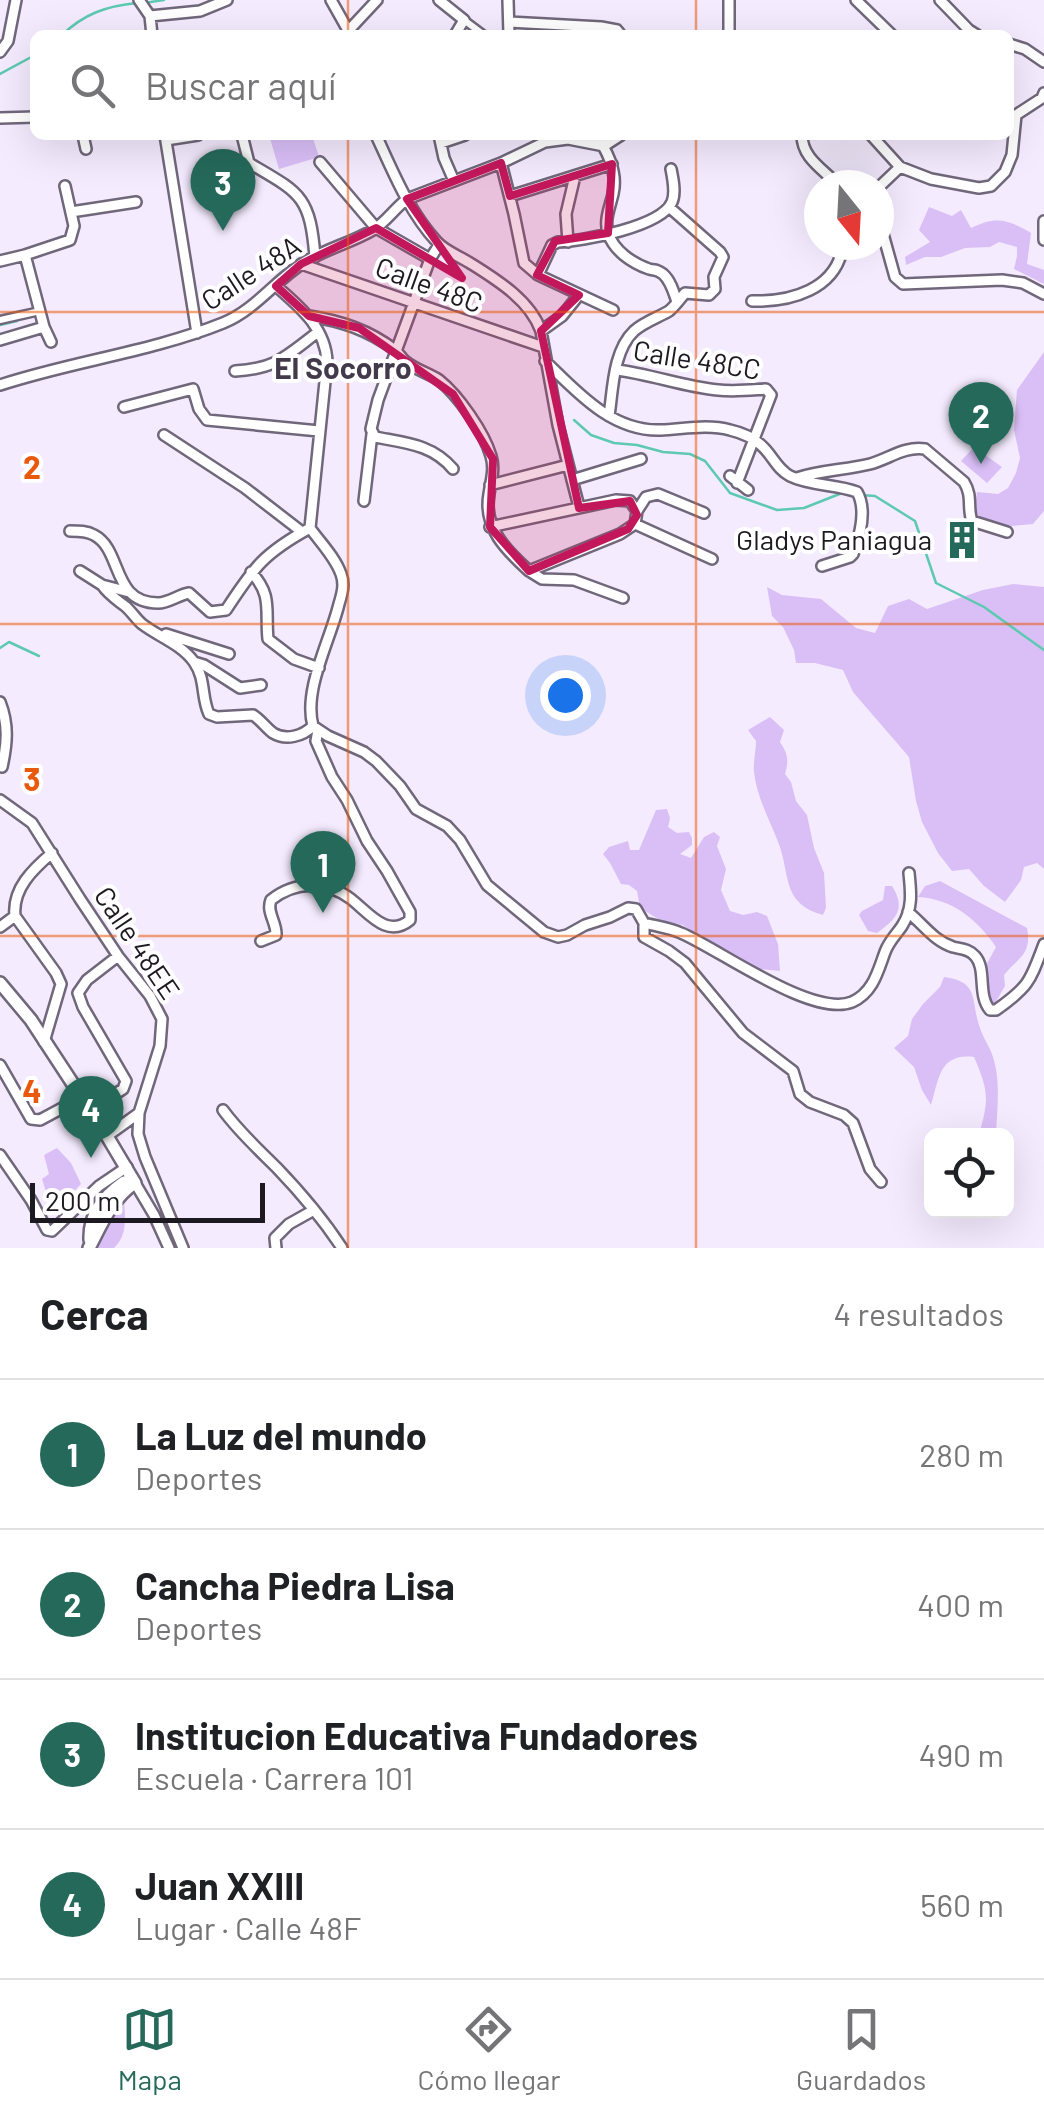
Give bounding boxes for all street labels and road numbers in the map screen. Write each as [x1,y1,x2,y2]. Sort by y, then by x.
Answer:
street label: Calle 48A [194,228,306,317]
street label: Calle 48C [371,249,488,319]
street label: Calle 48CC [631,332,763,386]
street label: Calle 48EE [88,880,188,1005]

